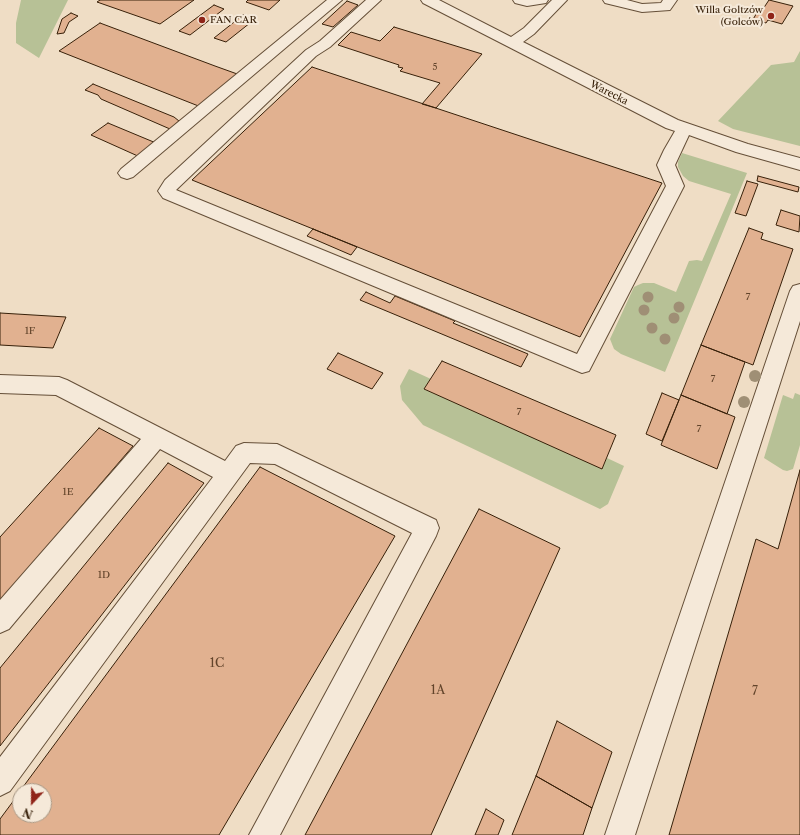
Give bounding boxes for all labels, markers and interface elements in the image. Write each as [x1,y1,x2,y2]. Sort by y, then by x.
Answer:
place label: Willa Goltzów (Golców) [695,4,763,28]
marker: Willa Goltzów (Golców) [766,11,776,21]
place label: FAN CAR [210,14,257,26]
marker: FAN CAR [197,15,207,25]
house number: 5 [433,62,437,72]
street label: Warecka [588,78,630,108]
house number: 7 [746,291,750,303]
house number: 1F [25,325,35,337]
house number: 7 [711,373,715,385]
house number: 7 [517,406,521,418]
house number: 7 [697,423,701,435]
house number: 1E [62,486,74,498]
house number: 1D [98,569,110,581]
house number: 1C [210,657,224,671]
house number: 1A [431,684,445,698]
house number: 7 [752,685,758,699]
north arrow [12,783,52,823]
text: N [21,805,35,821]

